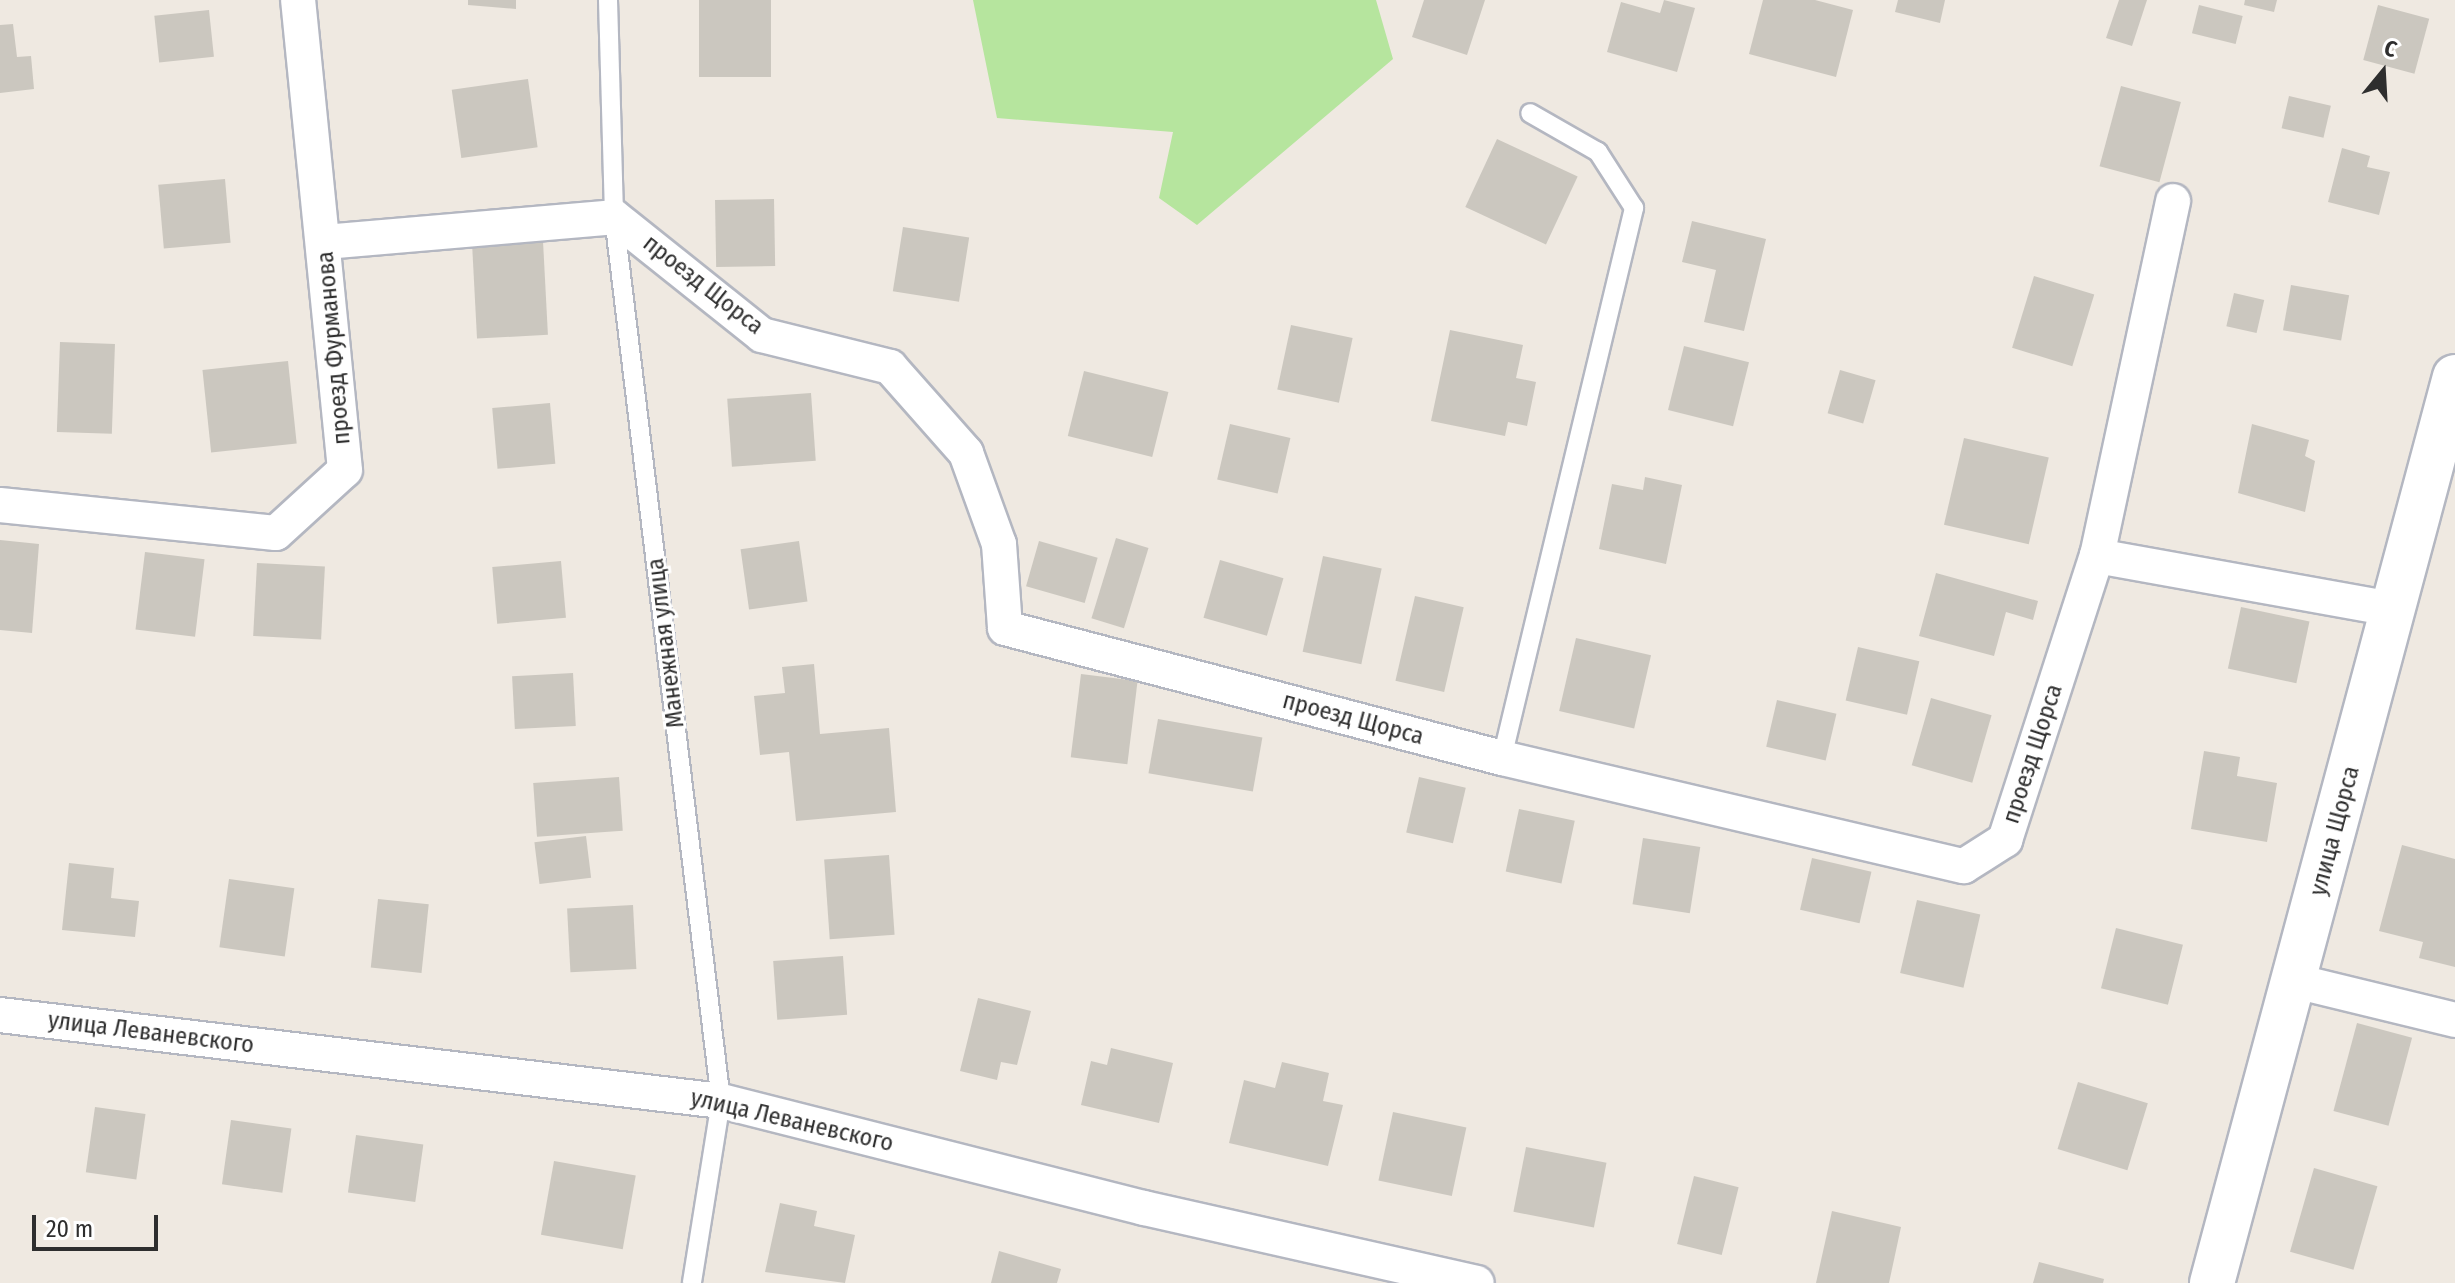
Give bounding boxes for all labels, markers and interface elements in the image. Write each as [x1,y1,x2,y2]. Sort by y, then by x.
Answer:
north arrow [2343,32,2423,112]
text: С [2381,34,2400,63]
street label: проезд Щорса [637,229,769,341]
street label: проезд Фурманова [311,250,357,446]
street label: Манежная улица [641,556,691,730]
street label: проезд Щорса [1997,681,2069,827]
street label: проезд Щорса [1279,686,1427,752]
street label: улица Щорса [2304,763,2366,899]
street label: улица Леваневского [46,1006,256,1060]
street label: улица Леваневского [688,1084,896,1158]
scale bar [36,1199,162,1249]
text: 20 m [46,1215,93,1243]

